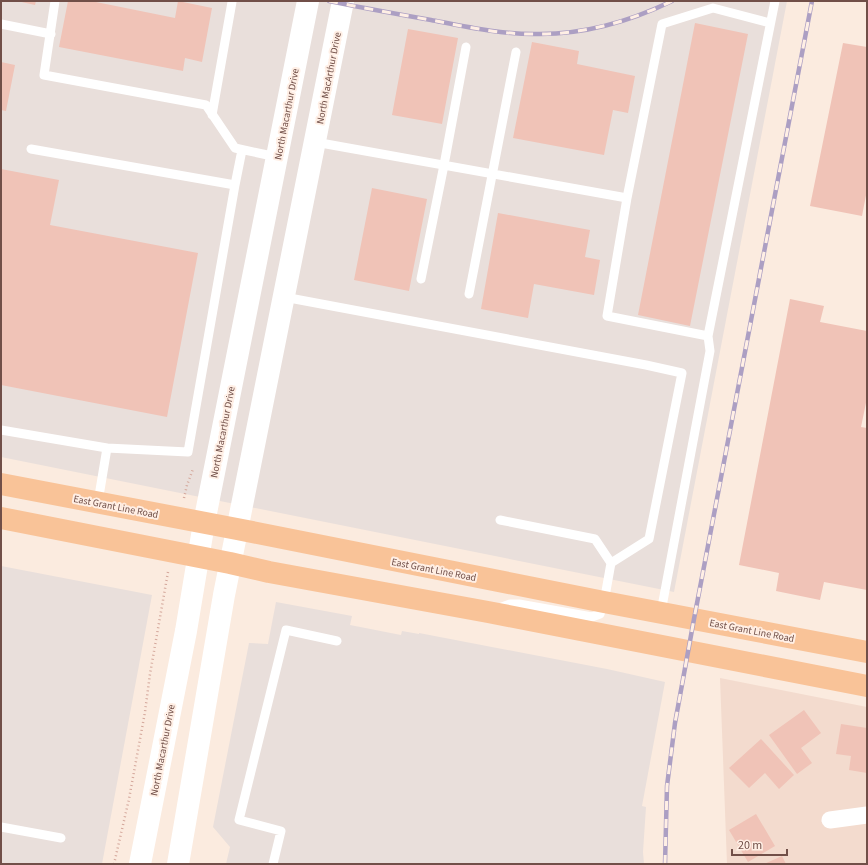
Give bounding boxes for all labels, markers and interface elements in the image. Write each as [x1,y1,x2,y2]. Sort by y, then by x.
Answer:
street label: North MacArthur Drive [313,31,345,125]
street label: North Macarthur Drive [271,67,303,161]
street label: North Macarthur Drive [207,385,239,479]
street label: East Grant Line Road [72,492,159,522]
street label: East Grant Line Road [390,555,477,585]
street label: East Grant Line Road [708,616,795,646]
street label: North Macarthur Drive [147,703,179,797]
scale bar [732,831,787,857]
text: 20 m [738,837,762,854]

